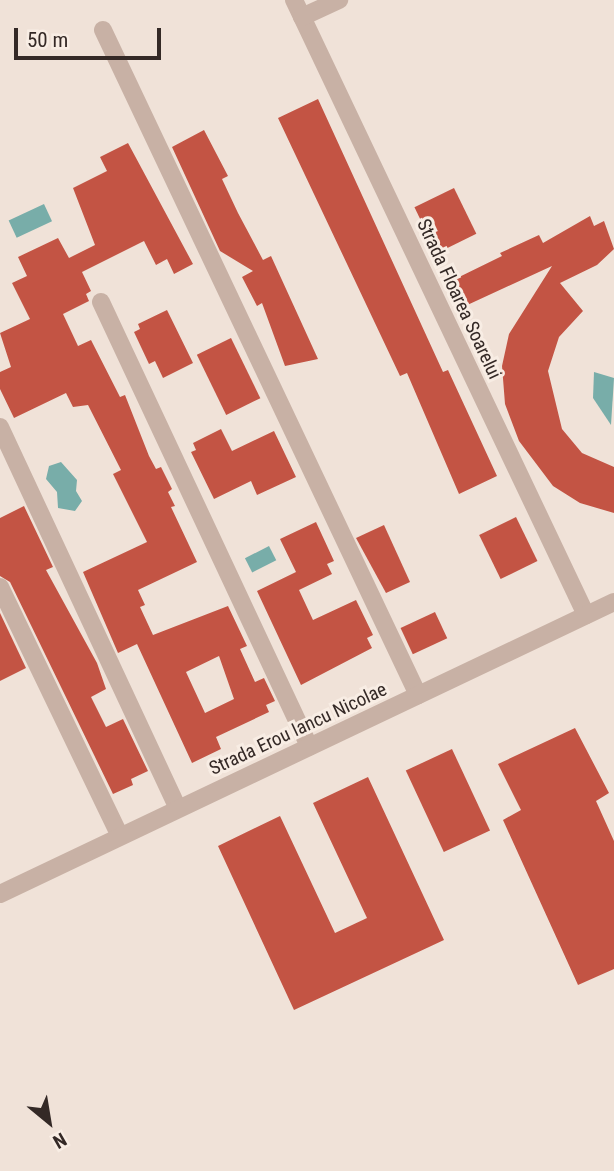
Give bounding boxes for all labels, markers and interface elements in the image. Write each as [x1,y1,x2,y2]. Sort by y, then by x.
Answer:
scale bar [18,14,164,58]
text: 50 m [27,28,68,52]
street label: Strada Floarea Soarelui [412,215,506,383]
street label: Strada Erou Iancu Nicolae [206,678,390,780]
north arrow [14,1087,84,1157]
text: N [49,1128,71,1153]

